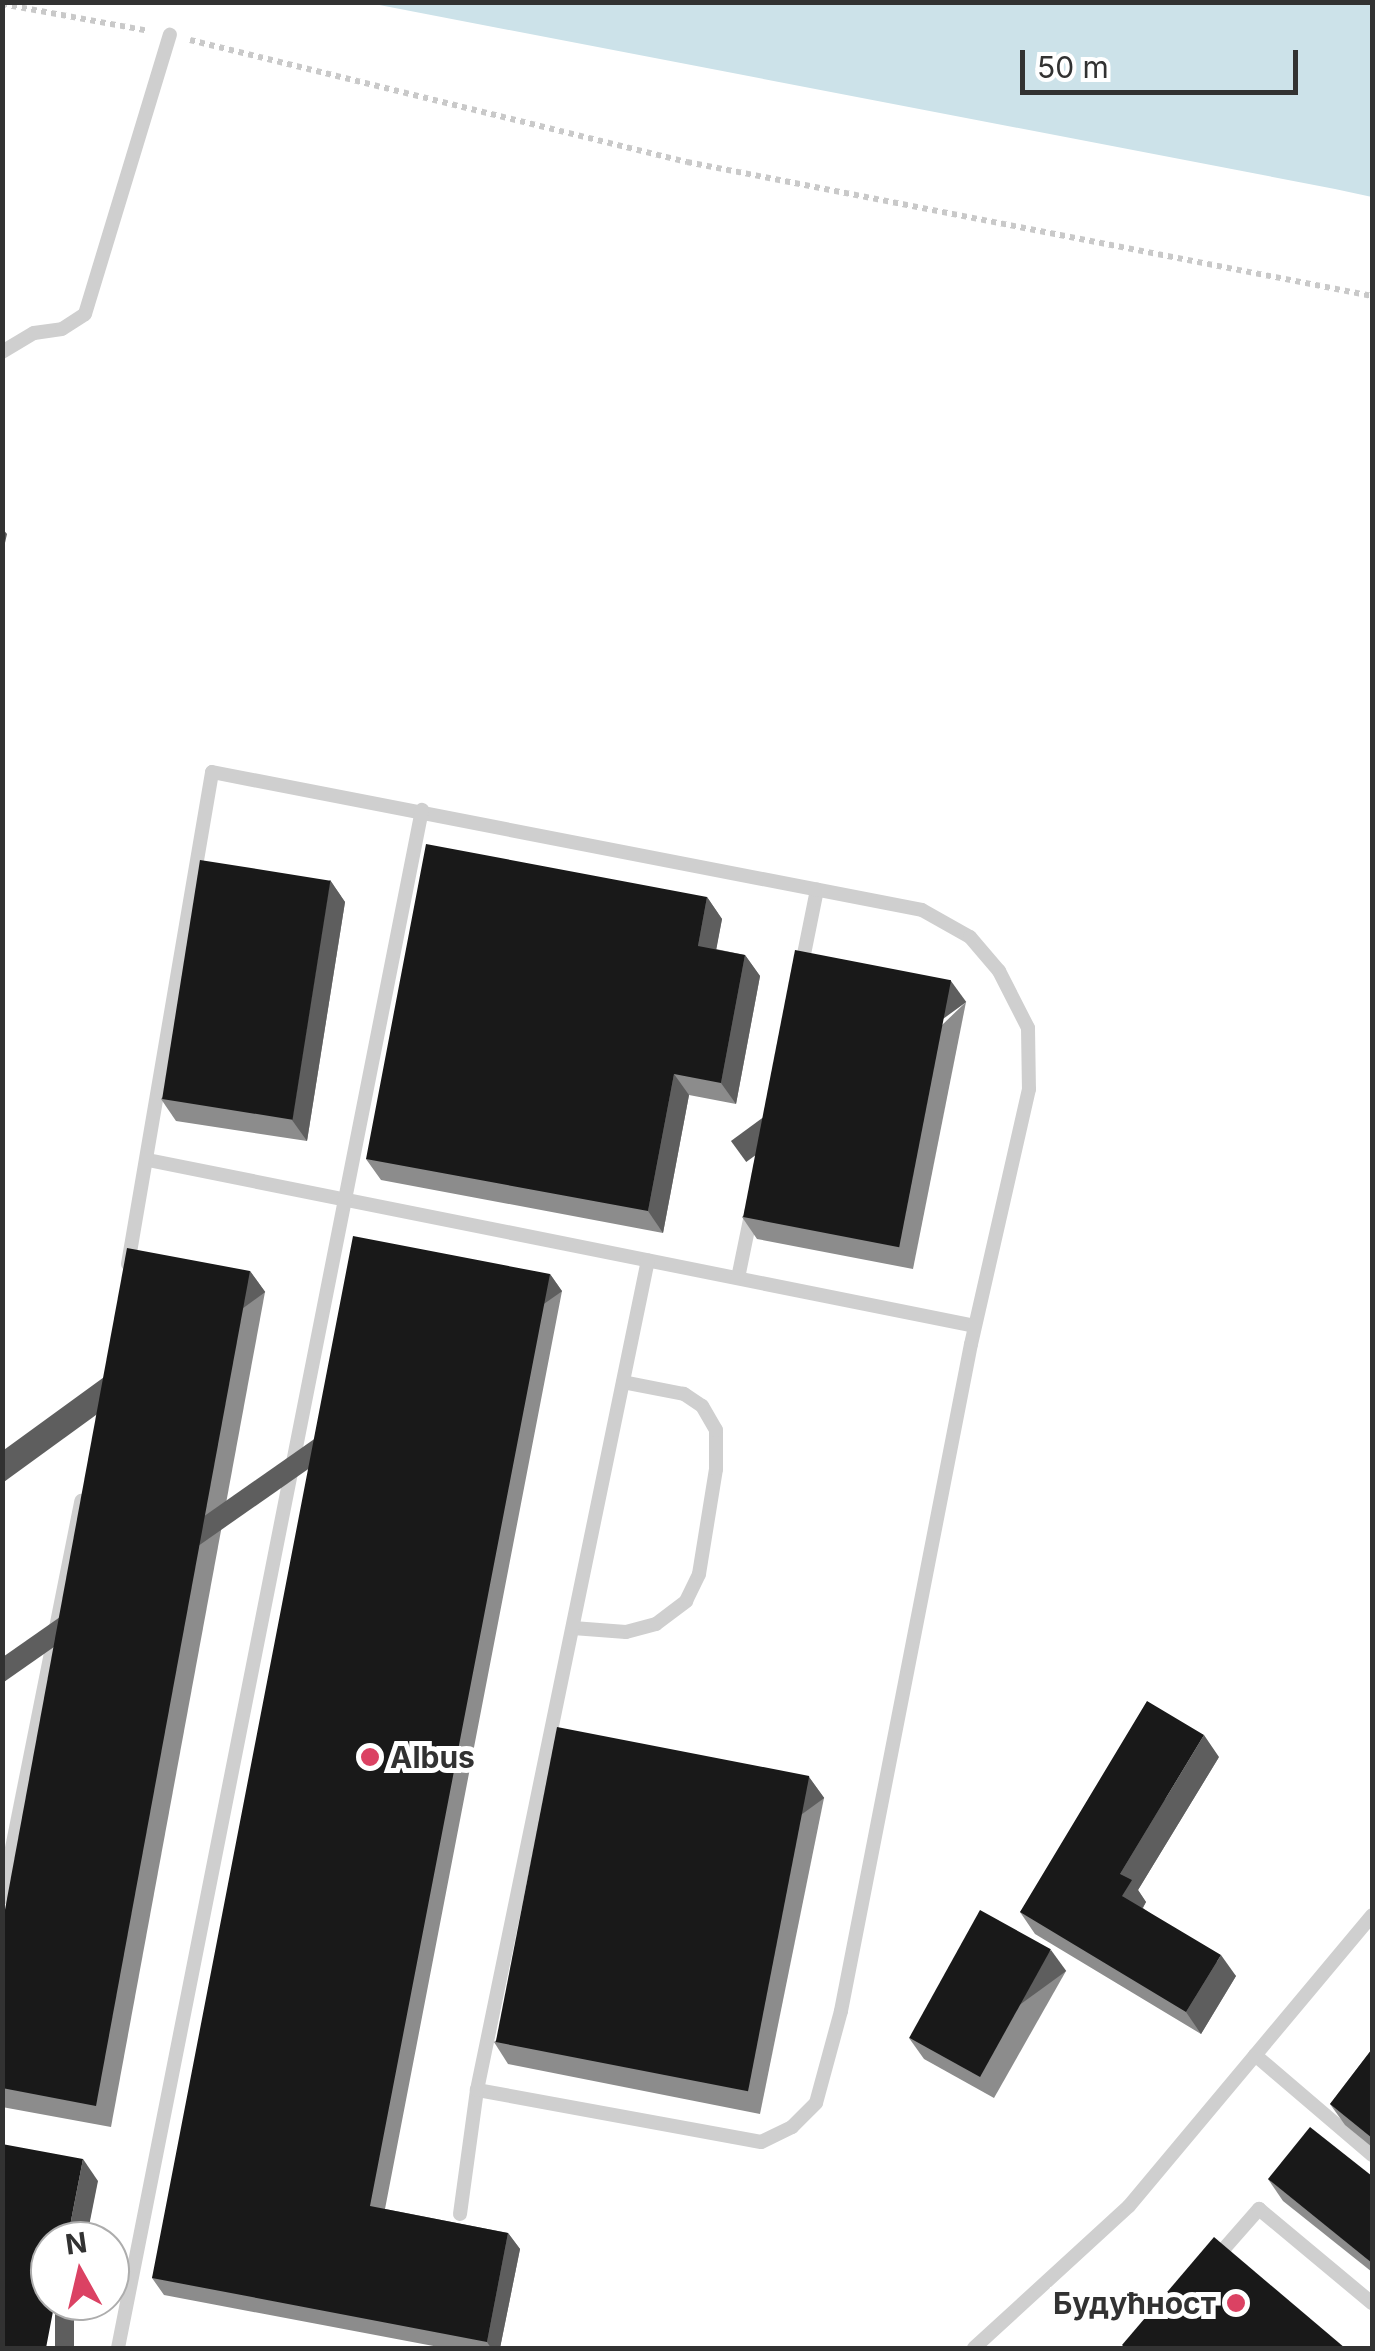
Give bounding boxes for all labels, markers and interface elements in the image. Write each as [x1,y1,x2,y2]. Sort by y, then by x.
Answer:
scale bar [1025,30,1302,92]
text: 50 m [1037,49,1109,85]
place label: Albus [390,1739,475,1775]
marker: Albus [359,1746,381,1768]
north arrow [30,2221,130,2321]
text: N [63,2225,89,2262]
place label: Будућност [1053,2285,1216,2321]
marker: Будућност [1225,2292,1247,2314]

